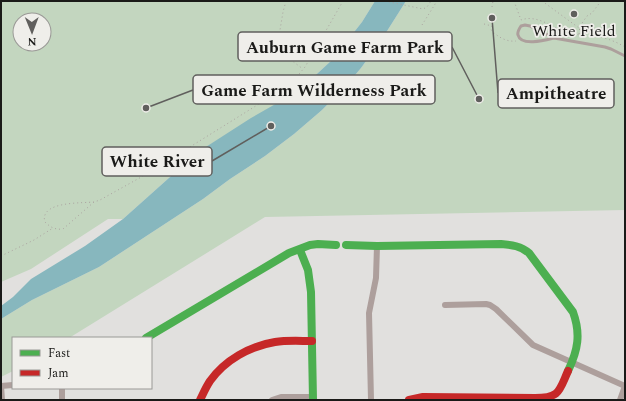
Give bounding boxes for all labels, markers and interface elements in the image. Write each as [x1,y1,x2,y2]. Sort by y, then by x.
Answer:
marker: White Field [569,9,579,19]
north arrow [12,12,52,52]
place label: White Field [532,19,616,43]
callout: Auburn Game Farm Park [238,32,452,61]
text: N [28,33,37,50]
text: Auburn Game Farm Park [246,35,445,61]
callout: Game Farm Wilderness Park [193,75,435,104]
text: Game Farm Wilderness Park [201,78,428,104]
callout: Ampitheatre [498,79,614,108]
text: Ampitheatre [506,81,606,107]
callout: White River [102,147,212,176]
text: White River [110,149,205,175]
legend [12,337,152,389]
text: Fast [48,344,70,363]
text: Jam [48,364,69,383]

